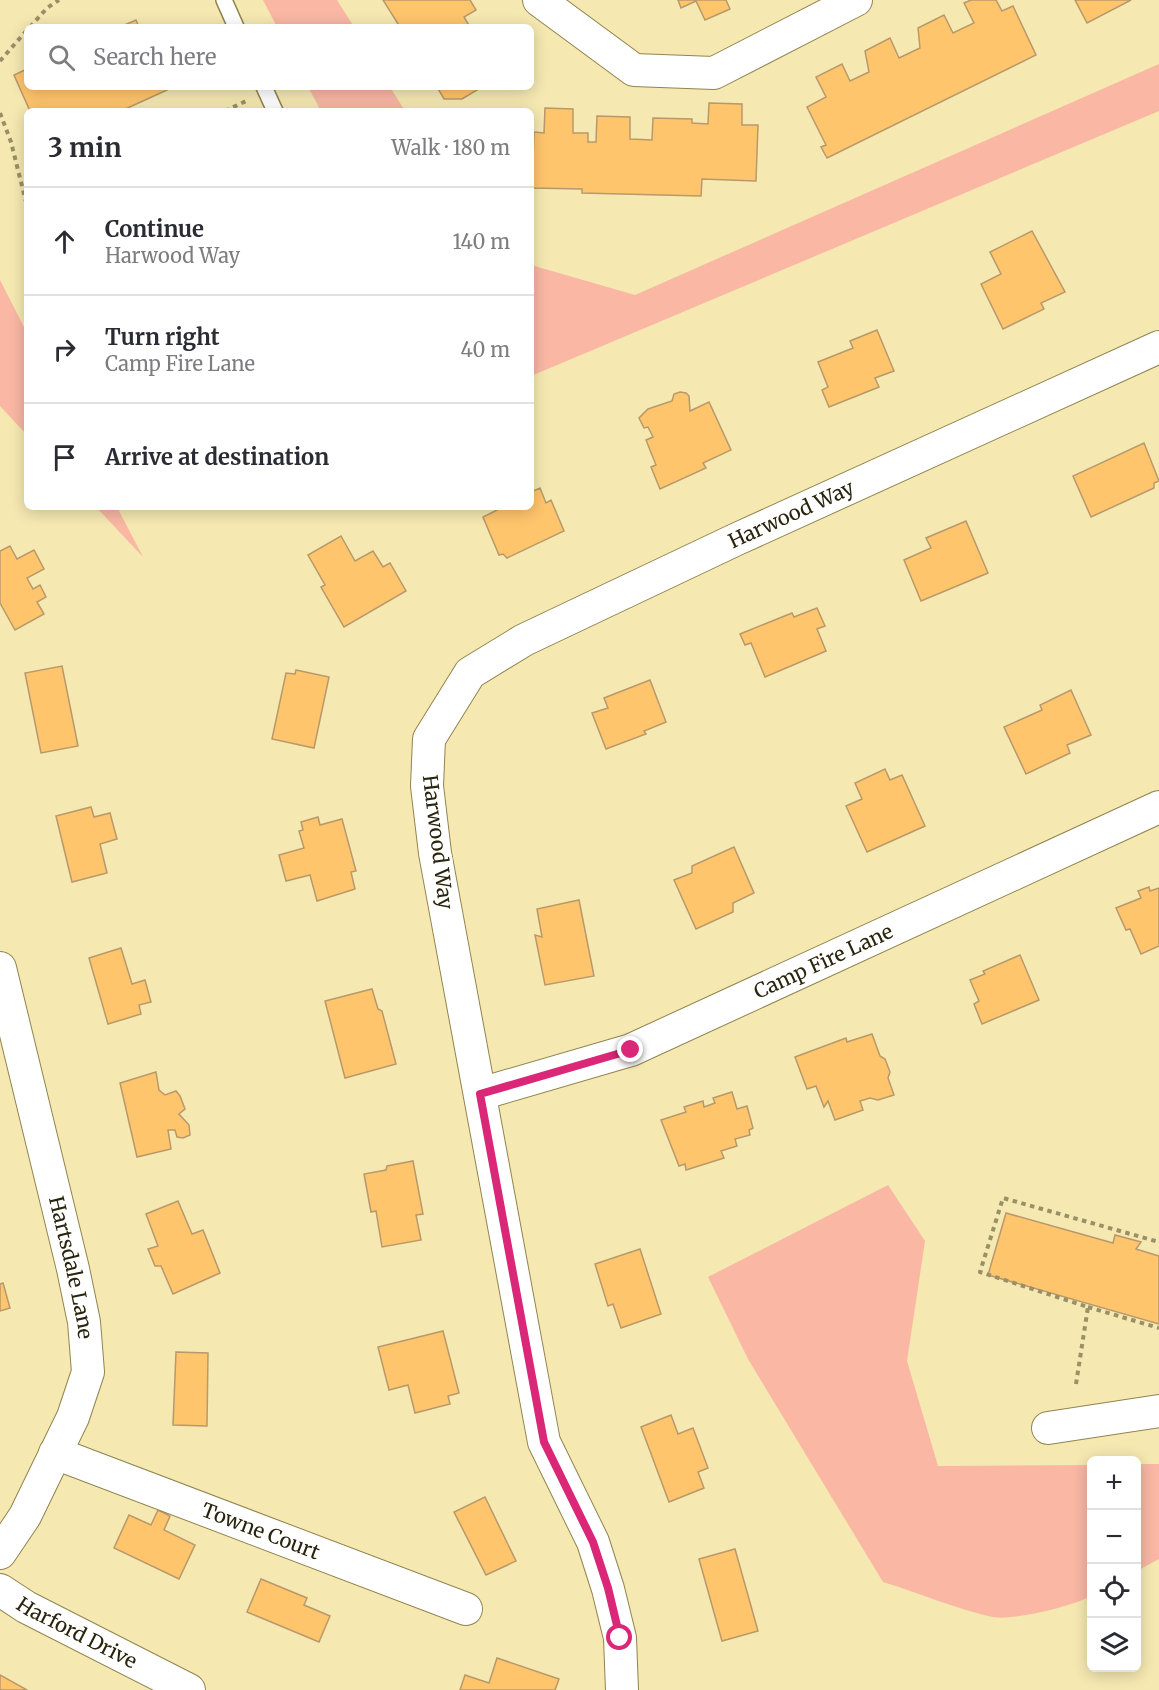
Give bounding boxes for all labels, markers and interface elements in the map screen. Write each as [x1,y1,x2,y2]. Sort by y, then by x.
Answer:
search box [24,24,534,90]
icon: search [45,41,78,74]
text: Search here [93,43,216,71]
text: 3 min [48,131,122,164]
text: Walk · 180 m [392,135,510,160]
text: Continue [105,215,204,243]
icon: ahead [48,225,81,258]
text: 140 m [453,229,510,254]
text: Harwood Way [105,243,240,268]
text: Turn right [105,323,219,351]
icon: right [48,333,81,366]
text: 40 m [460,337,510,362]
text: Camp Fire Lane [105,351,255,376]
icon: arrive [48,441,81,474]
text: Arrive at destination [105,443,329,471]
street label: Harwood Way [724,474,858,553]
street label: Harwood Way [418,773,459,911]
street label: Camp Fire Lane [750,918,897,1004]
route end [617,1036,643,1062]
street label: Hartsdale Lane [44,1194,98,1340]
map controls [1087,1456,1141,1672]
button: + [1087,1456,1141,1510]
street label: Towne Court [198,1497,324,1564]
button: − [1087,1510,1141,1564]
button: locate [1087,1564,1141,1618]
street label: Harford Drive [12,1591,141,1673]
button: layers [1087,1618,1141,1672]
route start [606,1624,632,1650]

